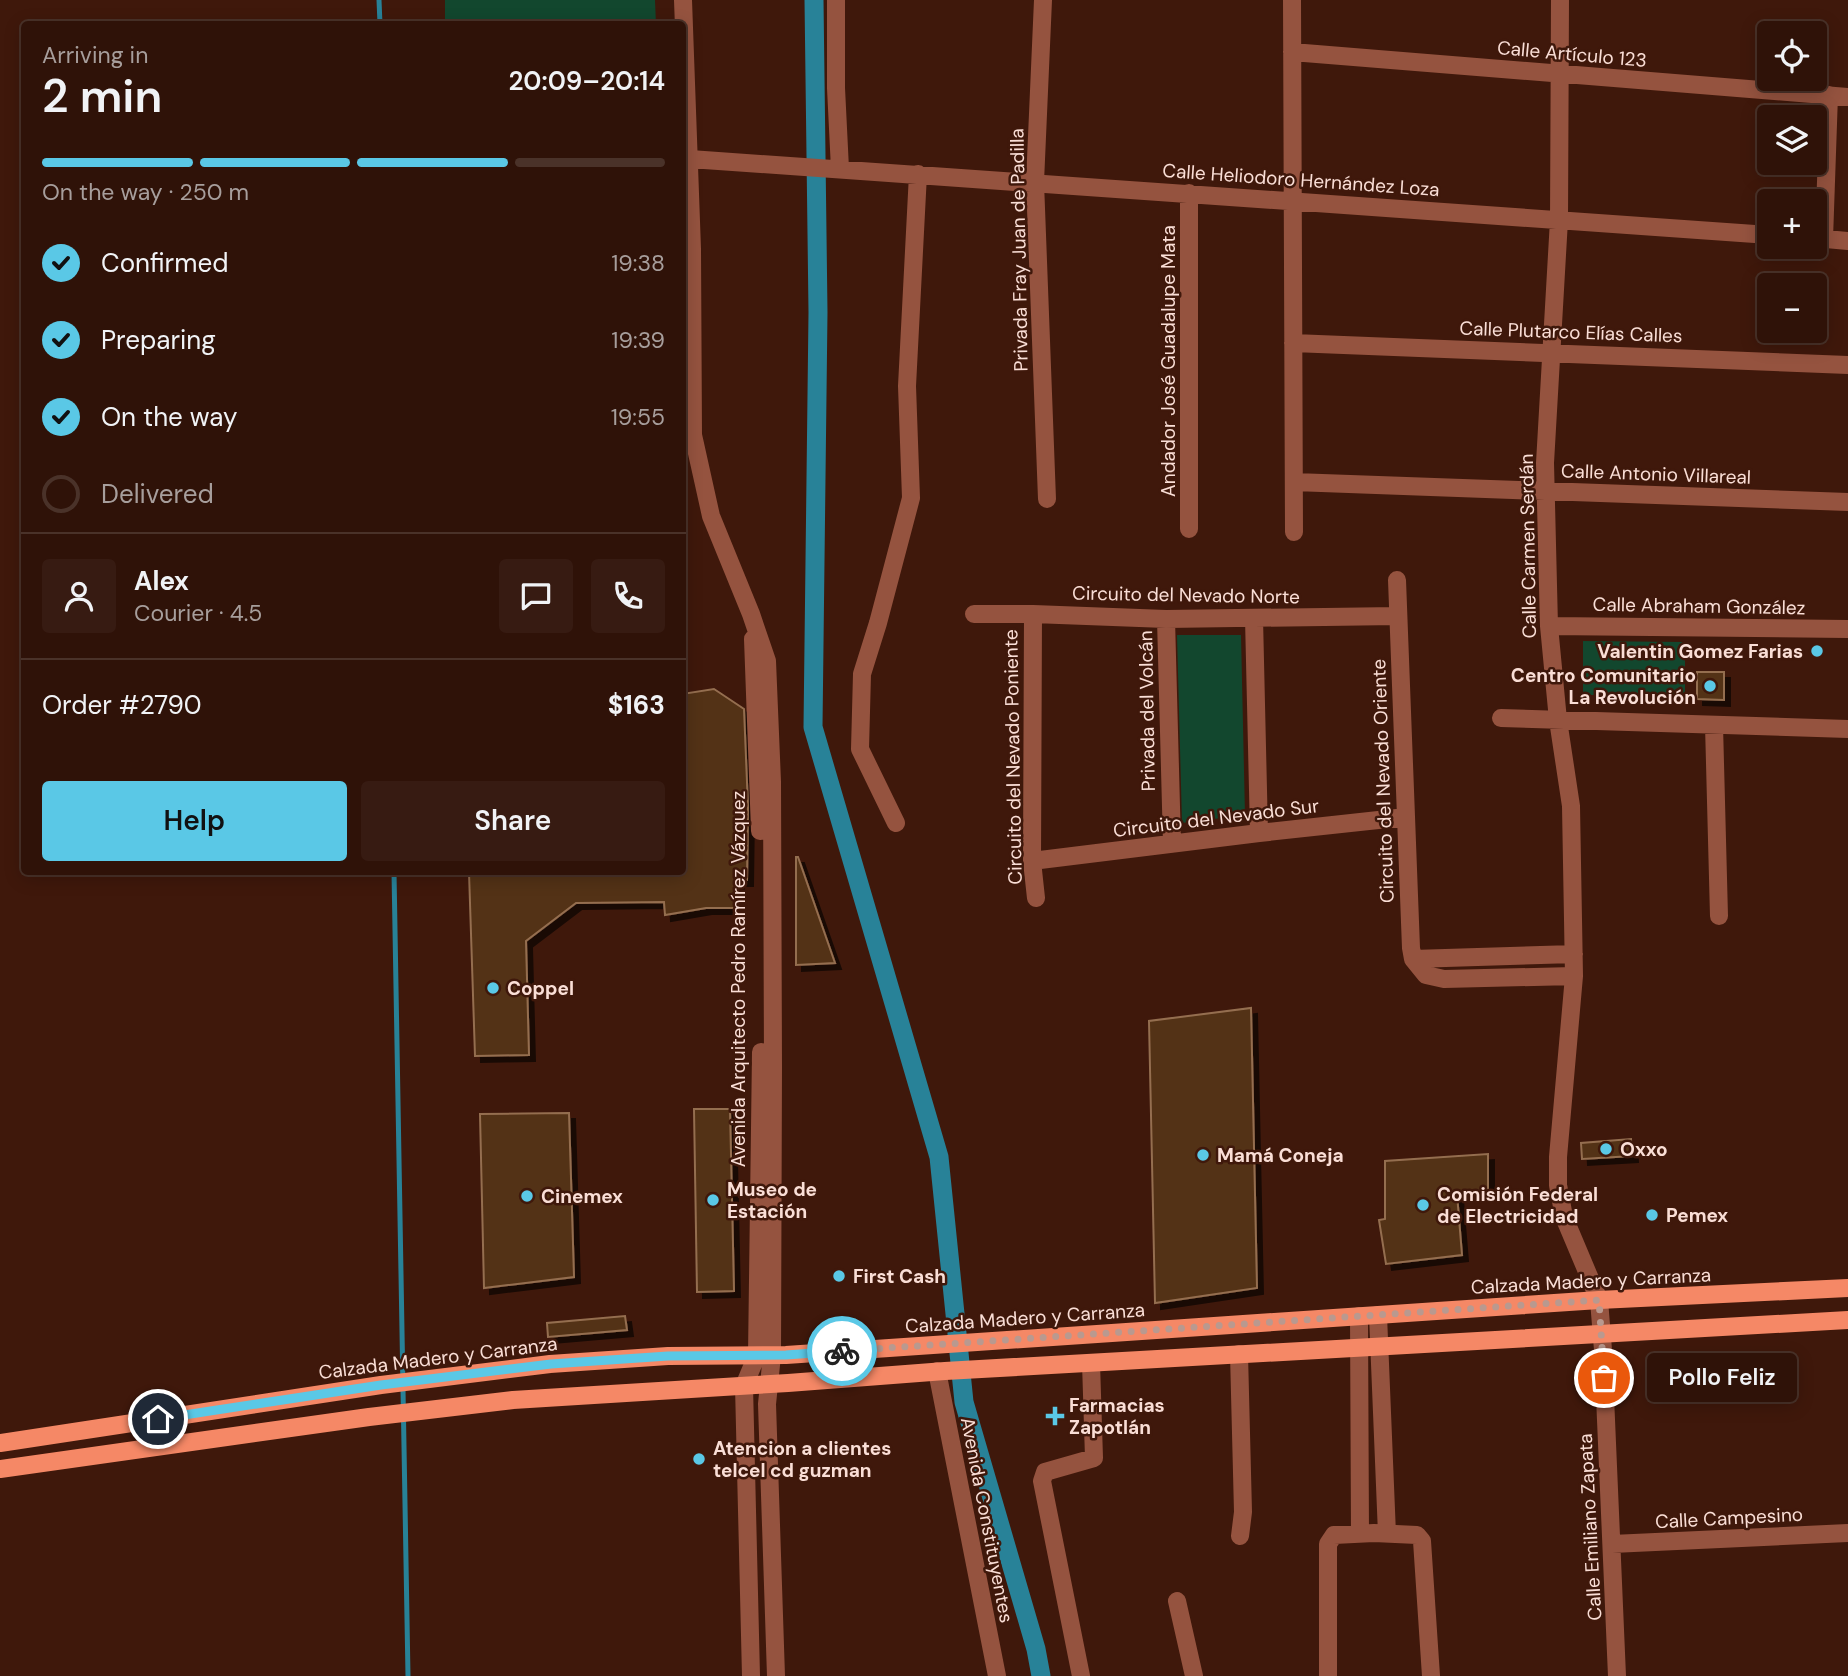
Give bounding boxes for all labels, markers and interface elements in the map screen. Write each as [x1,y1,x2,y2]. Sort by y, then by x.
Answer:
map controls [1757,21,1827,343]
button: locate [1757,21,1827,91]
street label: Calle Artículo 123 [1496,35,1648,73]
text: Arriving in [42,40,148,70]
text: 20:09–20:14 [508,64,665,98]
text: 2 min [42,66,162,126]
button: layers [1757,105,1827,175]
street label: Privada Fray Juan de Padilla [1004,128,1034,372]
street label: Calle Heliodoro Hernández Loza [1162,158,1440,202]
text: On the way · 250 m [42,177,249,207]
button: + [1757,189,1827,259]
street label: Andador José Guadalupe Mata [1156,225,1181,497]
icon: check [42,244,80,282]
text: Confirmed [101,246,228,280]
text: 19:38 [611,248,665,278]
button: − [1757,273,1827,343]
street label: Calle Plutarco Elías Calles [1459,316,1683,348]
icon: check [42,321,80,359]
text: Preparing [101,323,216,357]
text: 19:39 [611,325,665,355]
icon: check [42,398,80,436]
text: On the way [101,400,237,434]
text: 19:55 [611,402,665,432]
street label: Calle Carmen Serdán [1514,453,1542,639]
street label: Calle Antonio Villareal [1561,458,1751,490]
text: Delivered [101,477,214,511]
button: person [42,559,116,633]
button: chat [499,559,573,633]
button: phone [591,559,665,633]
text: Alex [134,564,189,598]
street label: Circuito del Nevado Norte [1072,581,1300,609]
street label: Calle Abraham González [1592,592,1806,620]
text: Courier · 4.5 [134,598,262,628]
street label: Circuito del Nevado Poniente [998,629,1028,885]
street label: Privada del Volcán [1133,630,1161,792]
place label: Valentin Gomez Farias [1597,639,1803,664]
marker: Valentin Gomez Farias [1809,643,1825,659]
street label: Circuito del Nevado Oriente [1366,658,1400,904]
place label: Centro Comunitario La Revolución [1511,663,1696,710]
marker: Centro Comunitario La Revolución [1702,678,1718,694]
text: Order #2790 [42,688,202,722]
text: $163 [608,688,665,722]
button: Help [42,781,347,861]
button: Share [361,781,665,861]
street label: Avenida Arquitecto Pedro Ramírez Vázquez [726,791,751,1167]
street label: Circuito del Nevado Sur [1112,793,1320,843]
place label: Coppel [507,976,574,1001]
marker: Coppel [485,980,501,996]
place label: Oxxo [1620,1137,1668,1162]
marker: Oxxo [1598,1141,1614,1157]
place label: Mamá Coneja [1217,1143,1344,1168]
marker: Mamá Coneja [1195,1147,1211,1163]
place label: Museo de Estación [727,1177,817,1224]
place label: Comisión Federal de Electricidad [1437,1182,1598,1229]
place label: Cinemex [541,1184,623,1209]
marker: Cinemex [519,1188,535,1204]
marker: Museo de Estación [705,1192,721,1208]
marker: Comisión Federal de Electricidad [1415,1197,1431,1213]
place label: Pemex [1666,1203,1728,1228]
marker: Pemex [1644,1207,1660,1223]
street label: Calzada Madero y Carranza [1470,1262,1712,1300]
place label: First Cash [853,1264,946,1289]
marker: First Cash [831,1268,847,1284]
street label: Calzada Madero y Carranza [904,1297,1146,1339]
courier [807,1316,877,1386]
street label: Calzada Madero y Carranza [317,1331,559,1385]
icon: bike [823,1332,861,1370]
pin [1574,1348,1634,1408]
callout: Pollo Feliz [1646,1354,1796,1402]
icon: bag [1585,1359,1623,1397]
text: Pollo Feliz [1668,1362,1776,1392]
pin [128,1389,188,1449]
place label: Farmacias Zapotlán [1069,1393,1165,1440]
icon: home [139,1400,177,1438]
marker: Farmacias Zapotlán [1047,1408,1063,1424]
street label: Avenida Constituyentes [955,1415,1019,1625]
street label: Calle Emiliano Zapata [1573,1433,1607,1621]
place label: Atencion a clientes telcel cd guzman [713,1436,891,1483]
marker: Atencion a clientes telcel cd guzman [691,1451,707,1467]
street label: Calle Campesino [1654,1502,1804,1534]

